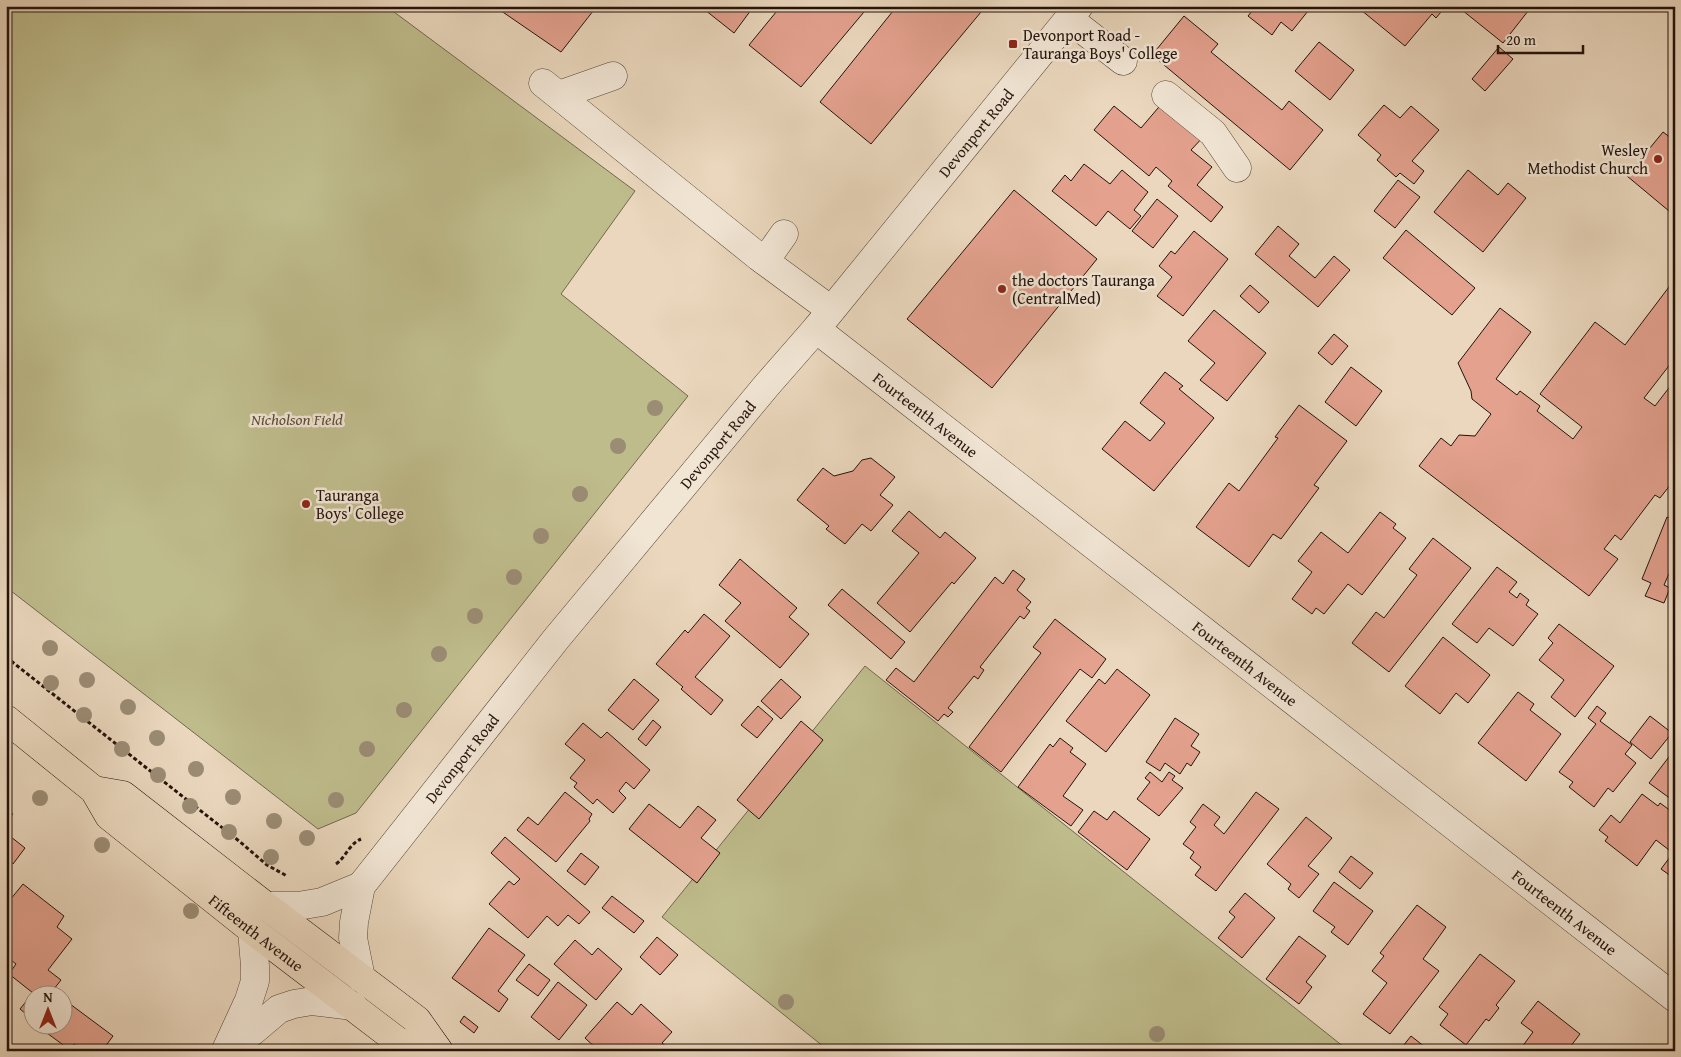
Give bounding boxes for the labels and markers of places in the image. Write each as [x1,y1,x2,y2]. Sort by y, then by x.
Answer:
place label: Devonport Road - Tauranga Boys' College [1023,23,1178,65]
marker: Devonport Road - Tauranga Boys' College [1007,38,1019,50]
place label: Wesley Methodist Church [1528,138,1648,180]
marker: Wesley Methodist Church [1652,153,1664,165]
place label: the doctors Tauranga (CentralMed) [1012,268,1155,310]
marker: the doctors Tauranga (CentralMed) [996,283,1008,295]
place label: Tauranga Boys' College [316,483,404,525]
marker: Tauranga Boys' College [300,498,312,510]

